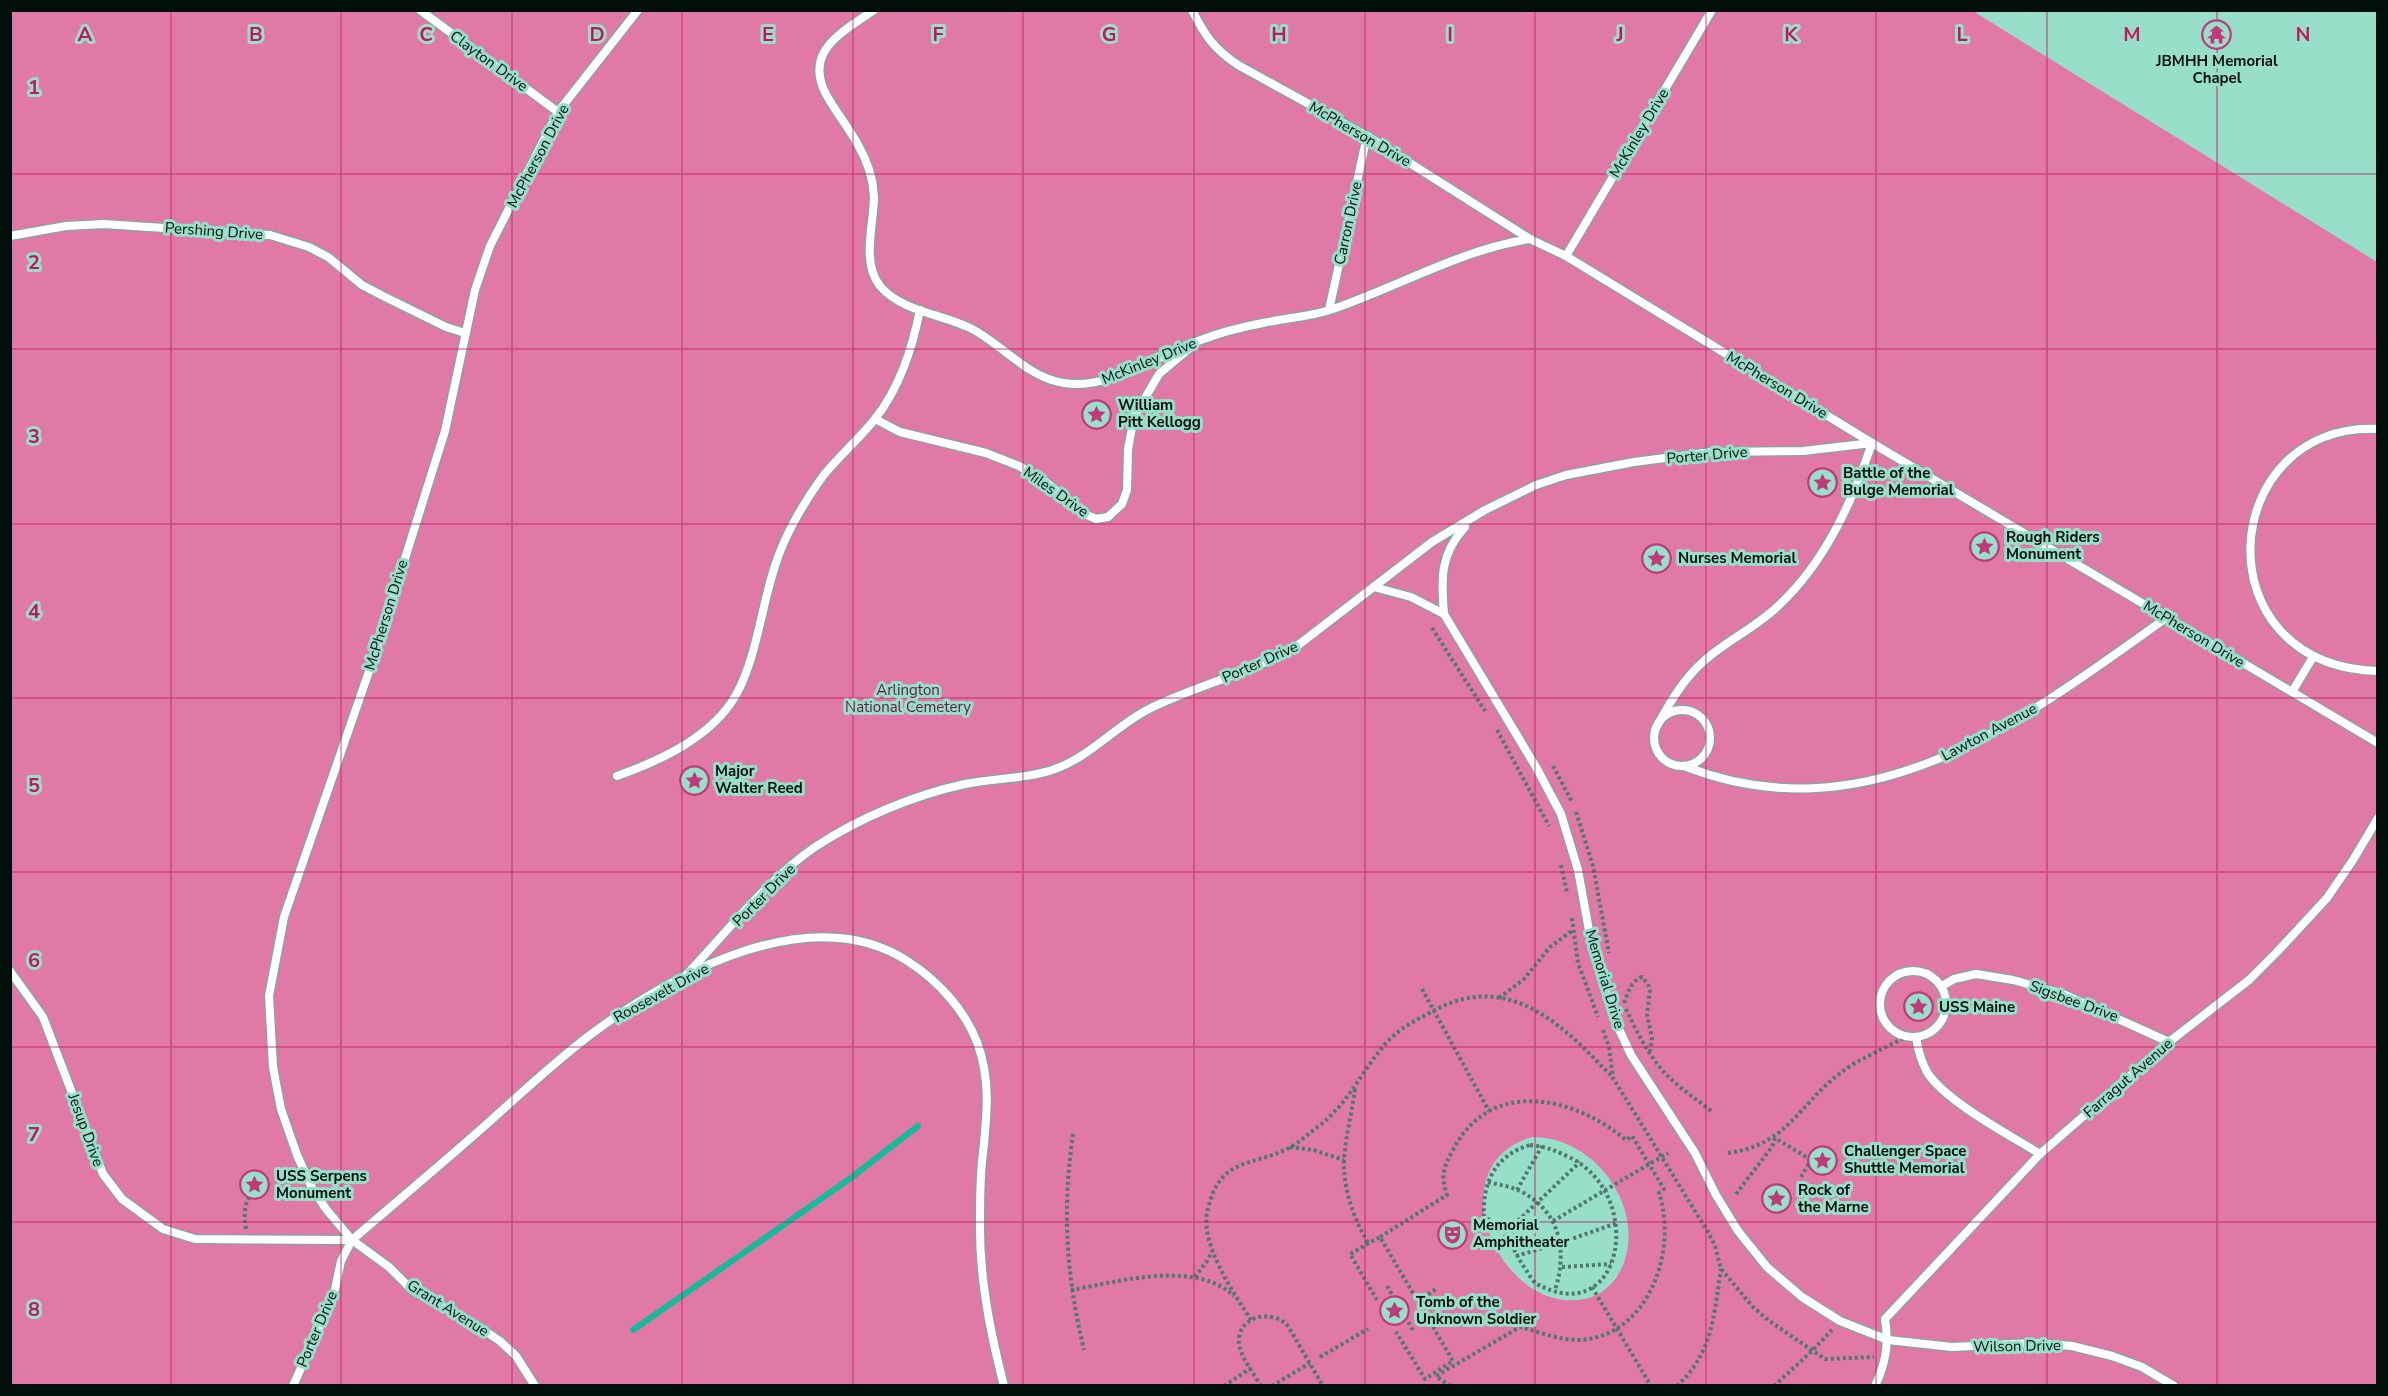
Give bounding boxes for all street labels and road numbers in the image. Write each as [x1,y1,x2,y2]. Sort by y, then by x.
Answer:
street label: Clayton Drive [446,26,532,96]
street label: McKinley Drive [1605,85,1673,181]
street label: McPherson Drive [1305,97,1415,171]
street label: McPherson Drive [502,101,574,211]
street label: Carron Drive [1329,179,1367,267]
street label: Pershing Drive [164,218,264,244]
street label: McKinley Drive [1099,333,1199,389]
street label: McPherson Drive [1723,347,1831,423]
street label: Porter Drive [1666,441,1748,469]
street label: Miles Drive [1019,462,1093,522]
street label: McPherson Drive [360,557,412,673]
street label: McPherson Drive [2140,596,2248,672]
street label: Porter Drive [1219,636,1301,688]
street label: Lawton Avenue [1938,698,2040,766]
street label: Porter Drive [728,859,800,931]
street label: Memorial Drive [1580,927,1630,1031]
street label: Roosevelt Drive [610,958,712,1027]
street label: Sigsbee Drive [2027,976,2121,1026]
street label: Farragut Avenue [2079,1034,2177,1122]
street label: Jesup Drive [63,1090,109,1169]
street label: Grant Avenue [403,1275,493,1341]
street label: Porter Drive [292,1288,342,1370]
street label: Wilson Drive [1973,1335,2061,1357]

